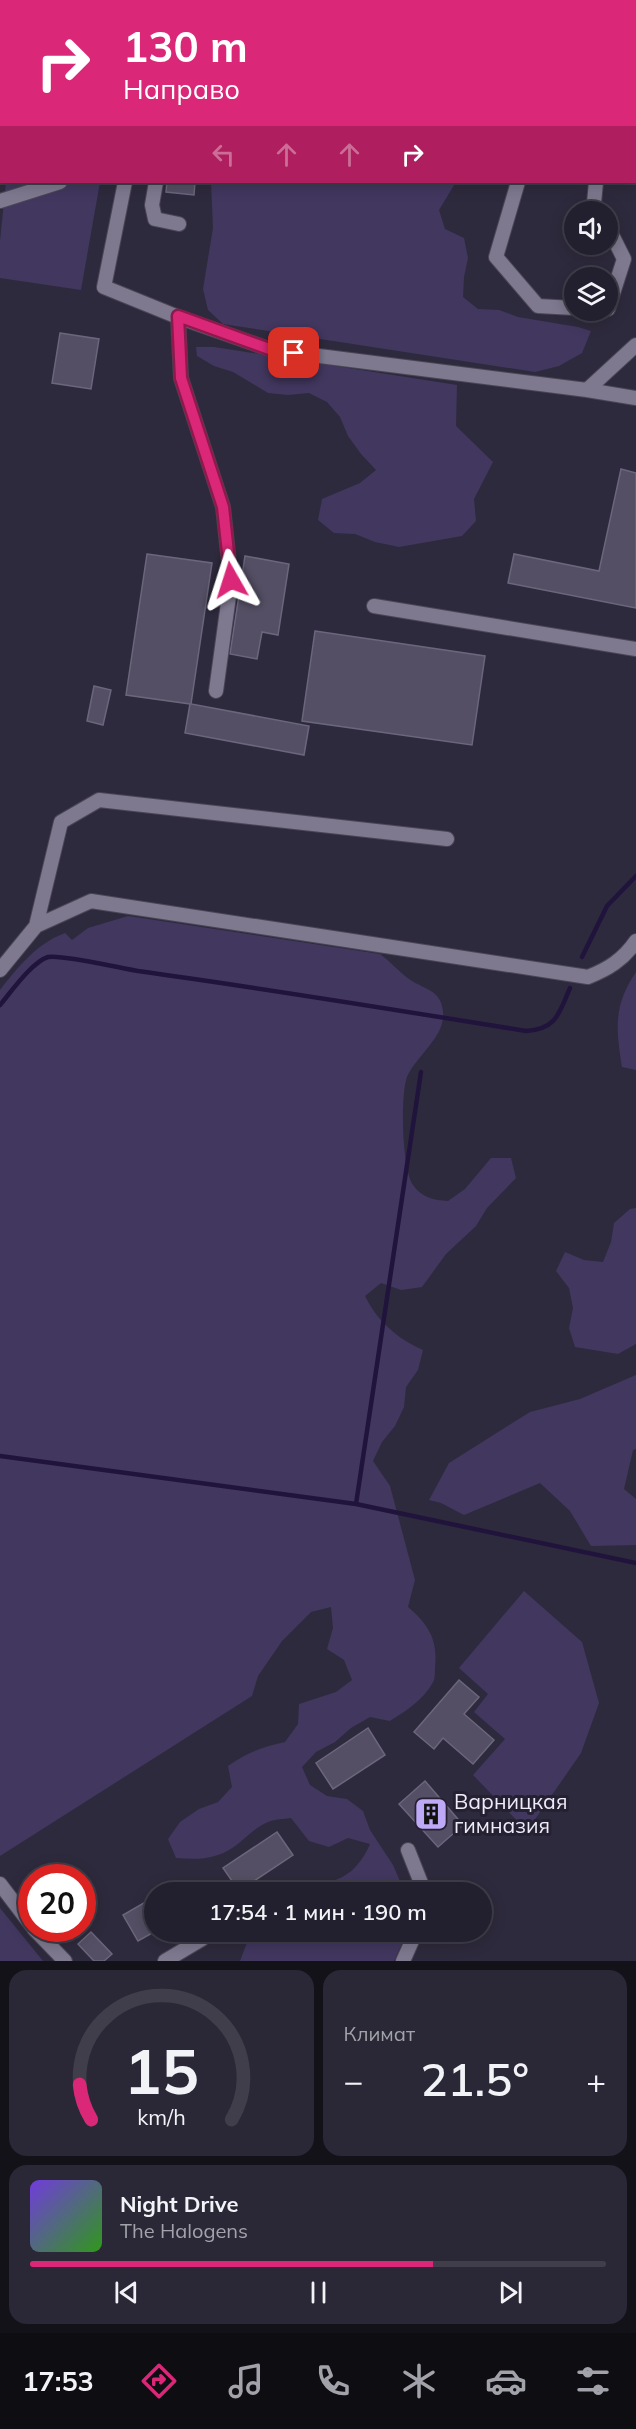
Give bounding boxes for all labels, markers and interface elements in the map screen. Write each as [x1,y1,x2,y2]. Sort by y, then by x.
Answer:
text: 130 m [123,20,248,73]
icon: right [24,24,102,102]
text: Направо [123,72,240,106]
icon: left [207,138,240,171]
icon: ahead [270,138,303,171]
icon: ahead [333,138,366,171]
icon: right [396,138,429,171]
map controls [564,201,618,321]
button: sound [564,201,618,255]
button: layers [564,267,618,321]
pin [268,327,319,378]
icon: arrive [277,336,310,369]
position arrow [199,548,263,612]
place label: Варницкая гимназия [454,1788,567,1838]
building icon: Варницкая гимназия [413,1796,449,1832]
speed limit sign: 20 [18,1864,96,1942]
text: 17:54 · 1 мин · 190 m [209,1898,427,1926]
text: Климат [344,2021,415,2046]
text: 15 [124,2031,199,2110]
text: 21.5° [420,2051,529,2107]
text: − [344,2060,363,2101]
text: + [586,2060,606,2101]
text: km/h [137,2103,185,2130]
text: Night Drive [120,2190,239,2218]
text: The Halogens [120,2218,248,2243]
icon: previous [110,2276,143,2309]
icon: pause [302,2276,335,2309]
icon: next [494,2276,527,2309]
icon: directions [138,2360,180,2402]
icon: music [225,2360,267,2402]
icon: phone [312,2360,354,2402]
icon: climate [398,2360,440,2402]
icon: car [485,2360,527,2402]
icon: filters [572,2360,614,2402]
text: 17:53 [22,2364,94,2398]

